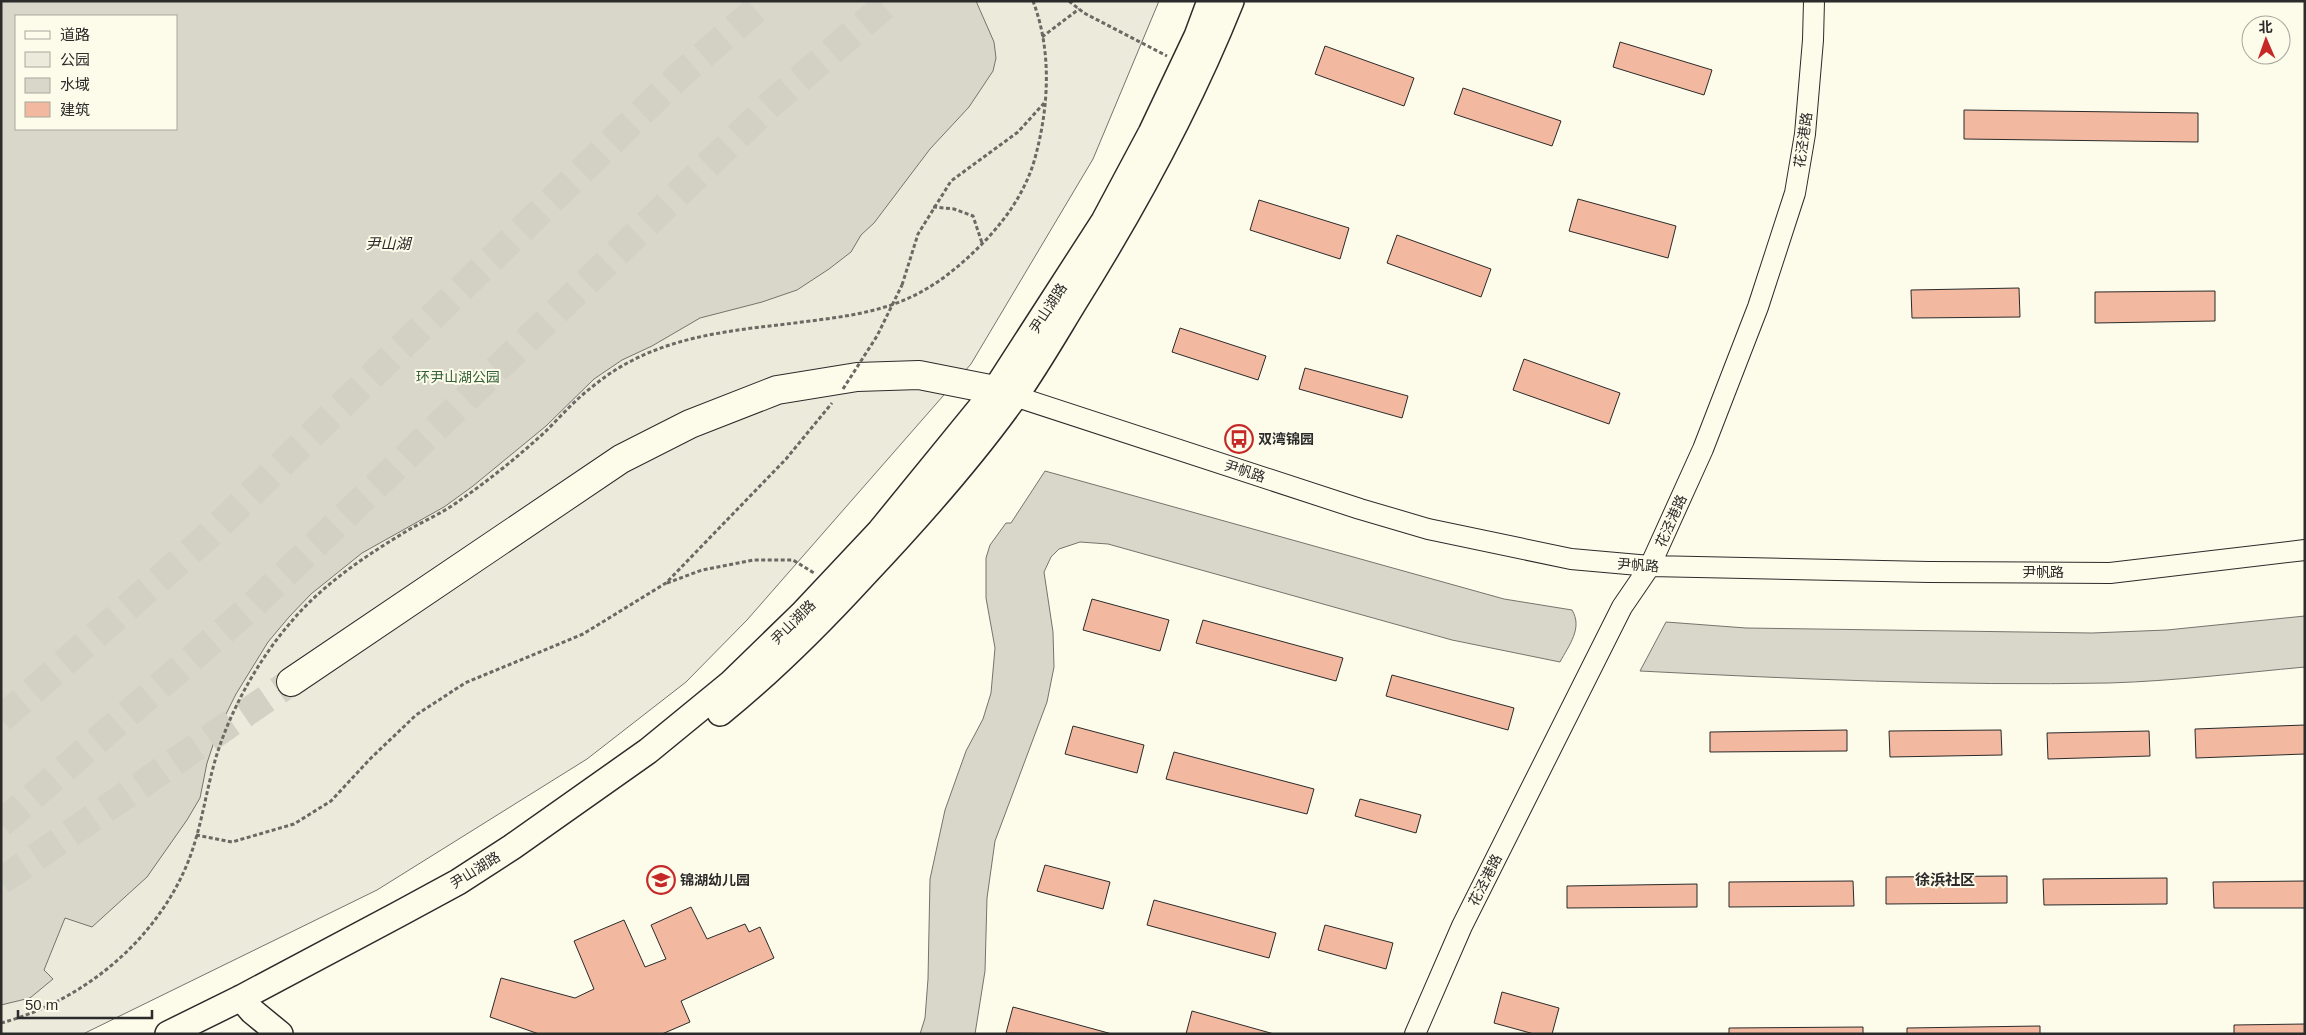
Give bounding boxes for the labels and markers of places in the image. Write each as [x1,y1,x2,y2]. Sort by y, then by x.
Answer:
bus stop icon: 双湾锦园 [1224,424,1254,454]
place label: 双湾锦园 [1258,431,1314,447]
school or university icon: 锦湖幼儿园 [646,865,676,895]
place label: 锦湖幼儿园 [680,872,750,888]

